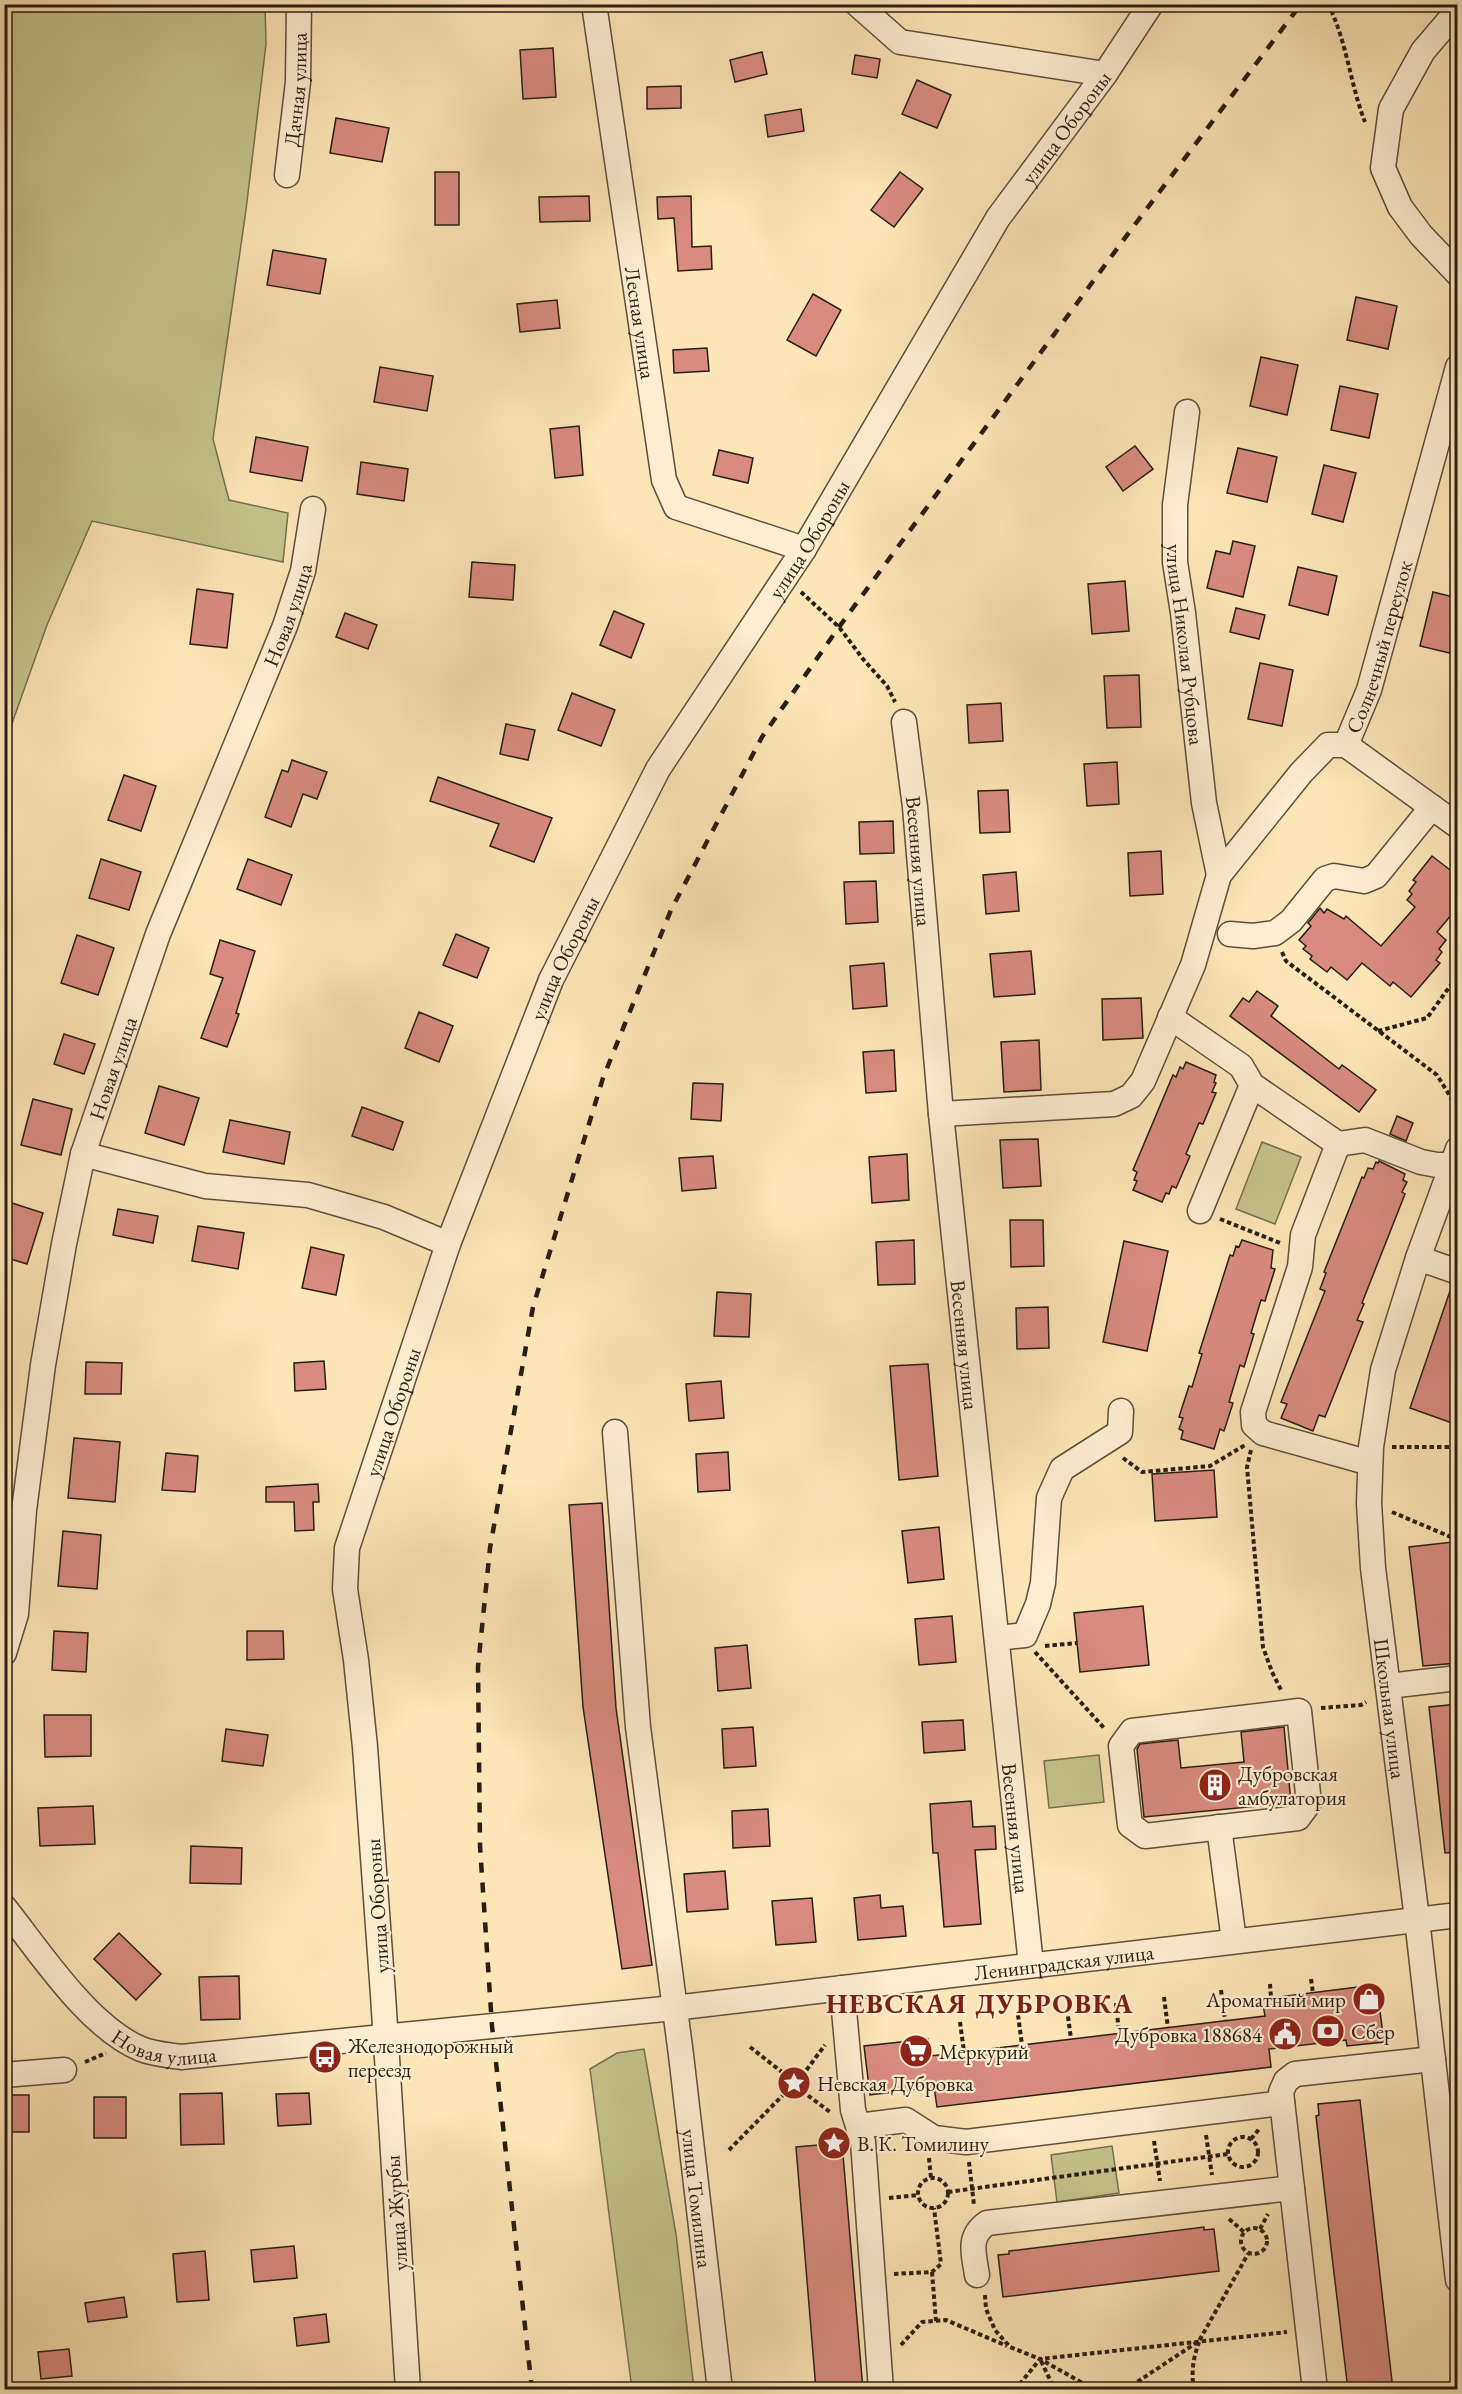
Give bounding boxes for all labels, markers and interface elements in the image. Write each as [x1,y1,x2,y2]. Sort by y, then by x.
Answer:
street label: Дачная улица [277,32,312,148]
street label: улица Обороны [1014,65,1117,189]
street label: Лесная улица [619,265,663,381]
street label: улица Обороны [761,475,855,604]
street label: улица Николая Рубцова [1162,544,1211,747]
street label: Солнечный переулок [1339,557,1418,737]
street label: Новая улица [256,561,318,670]
street label: Весенняя улица [900,794,939,928]
street label: улица Обороны [523,891,605,1024]
street label: Новая улица [82,1012,143,1123]
street label: Весенняя улица [945,1279,986,1412]
street label: улица Обороны [358,1344,426,1480]
street label: Школьная улица [1368,1636,1413,1781]
place label: Дубровская амбулатория [1238,1760,1346,1811]
street label: Весенняя улица [996,1762,1037,1895]
building icon: Дубровская амбулатория [1197,1767,1233,1803]
street label: улица Обороны [359,1838,395,1974]
street label: Ленинградская улица [972,1938,1156,1986]
shop icon: Ароматный мир [1351,1981,1387,2017]
district label: НЕВСКАЯ ДУБРОВКА [826,1986,1134,2021]
place label: Ароматный мир [1205,1986,1346,2013]
bank icon: Сбер [1310,2013,1346,2049]
public building icon: Дубровка 188684 [1267,2016,1303,2052]
place label: Сбер [1351,2018,1395,2045]
place label: Дубровка 188684 [1115,2021,1263,2048]
street label: Новая улица [107,2022,218,2071]
place label: Железнодорожный переезд [347,2032,514,2083]
supermarket icon: Меркурий [898,2033,934,2069]
place label: Меркурий [939,2038,1029,2065]
bus stop icon: Железнодорожный переезд [307,2039,343,2075]
place icon: Невская Дубровка [776,2065,812,2101]
place label: Невская Дубровка [817,2070,974,2097]
place icon: В. К. Томилину [816,2125,852,2161]
street label: улица Томилина [676,2127,719,2270]
place label: В. К. Томилину [857,2130,990,2157]
street label: улица Журбы [378,2154,414,2272]

